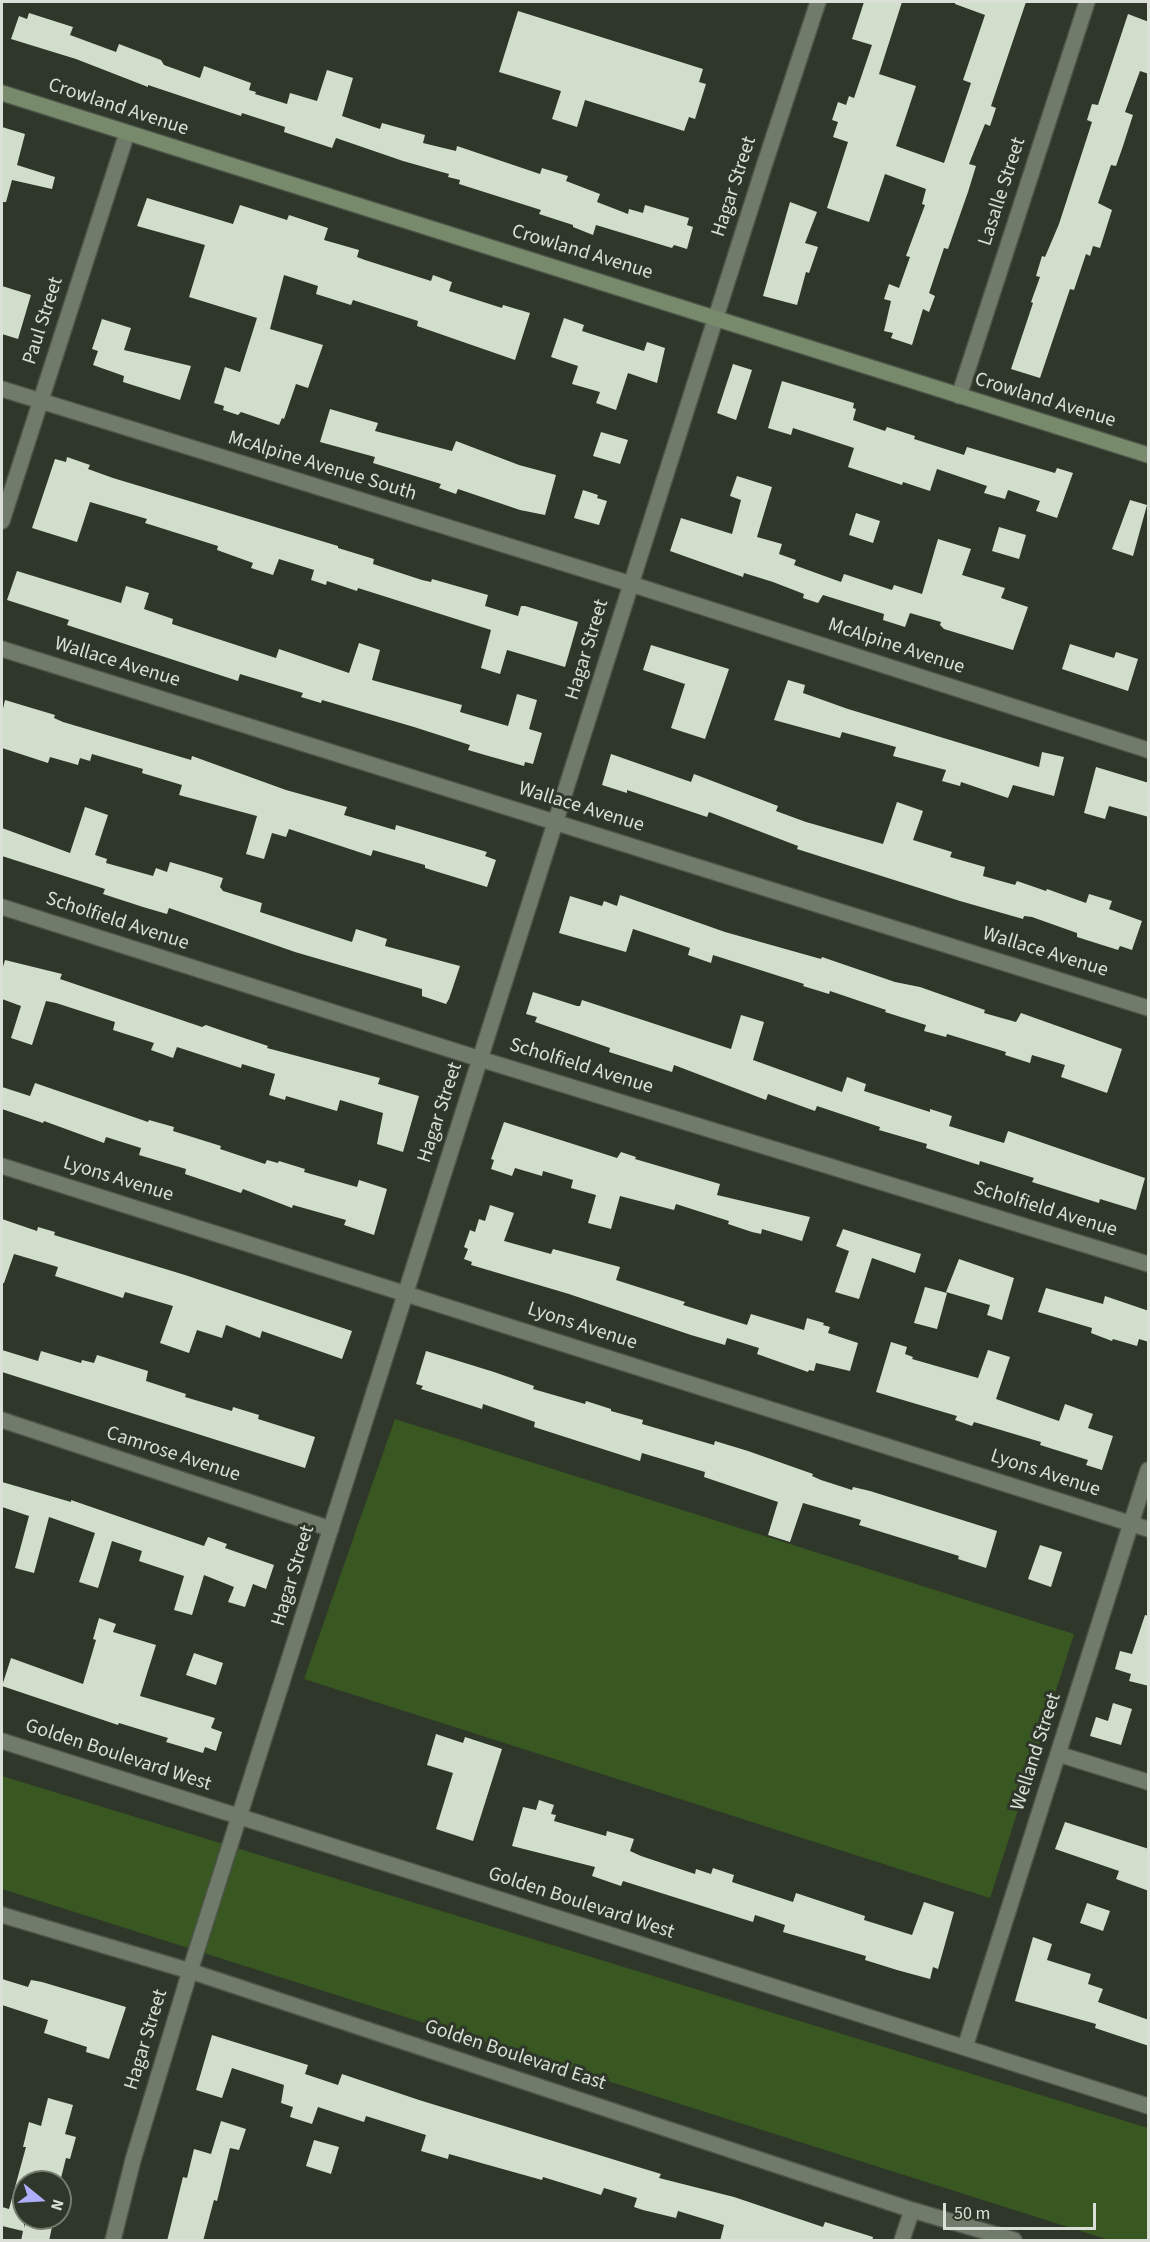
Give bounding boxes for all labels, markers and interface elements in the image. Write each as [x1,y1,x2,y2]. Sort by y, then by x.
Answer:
street label: Crowland Avenue [45,74,191,142]
street label: Hagar Street [708,134,762,240]
street label: Lasalle Street [974,135,1032,249]
street label: Crowland Avenue [509,220,655,286]
street label: Paul Street [19,274,69,368]
street label: Crowland Avenue [972,368,1118,434]
street label: McAlpine Avenue South [225,427,419,507]
street label: Hagar Street [561,597,615,703]
street label: McAlpine Avenue [825,614,967,680]
street label: Wallace Avenue [51,633,183,693]
street label: Wallace Avenue [515,778,647,838]
street label: Scholfield Avenue [42,888,192,956]
street label: Wallace Avenue [979,923,1111,983]
street label: Scholfield Avenue [506,1034,656,1100]
street label: Hagar Street [414,1060,468,1166]
street label: Lyons Avenue [60,1152,176,1208]
street label: Scholfield Avenue [970,1177,1120,1243]
street label: Lyons Avenue [524,1298,640,1356]
street label: Camrose Avenue [103,1422,243,1488]
street label: Lyons Avenue [987,1445,1103,1503]
street label: Hagar Street [267,1523,321,1629]
street label: Welland Street [1007,1690,1067,1814]
street label: Golden Boulevard West [22,1715,214,1797]
street label: Golden Boulevard West [485,1863,677,1945]
street label: Hagar Street [120,1987,174,2093]
street label: Golden Boulevard East [421,2015,609,2097]
north arrow [12,2170,72,2230]
scale bar [946,2191,1099,2229]
text: N [45,2196,69,2213]
text: 50 m [954,2201,990,2226]

